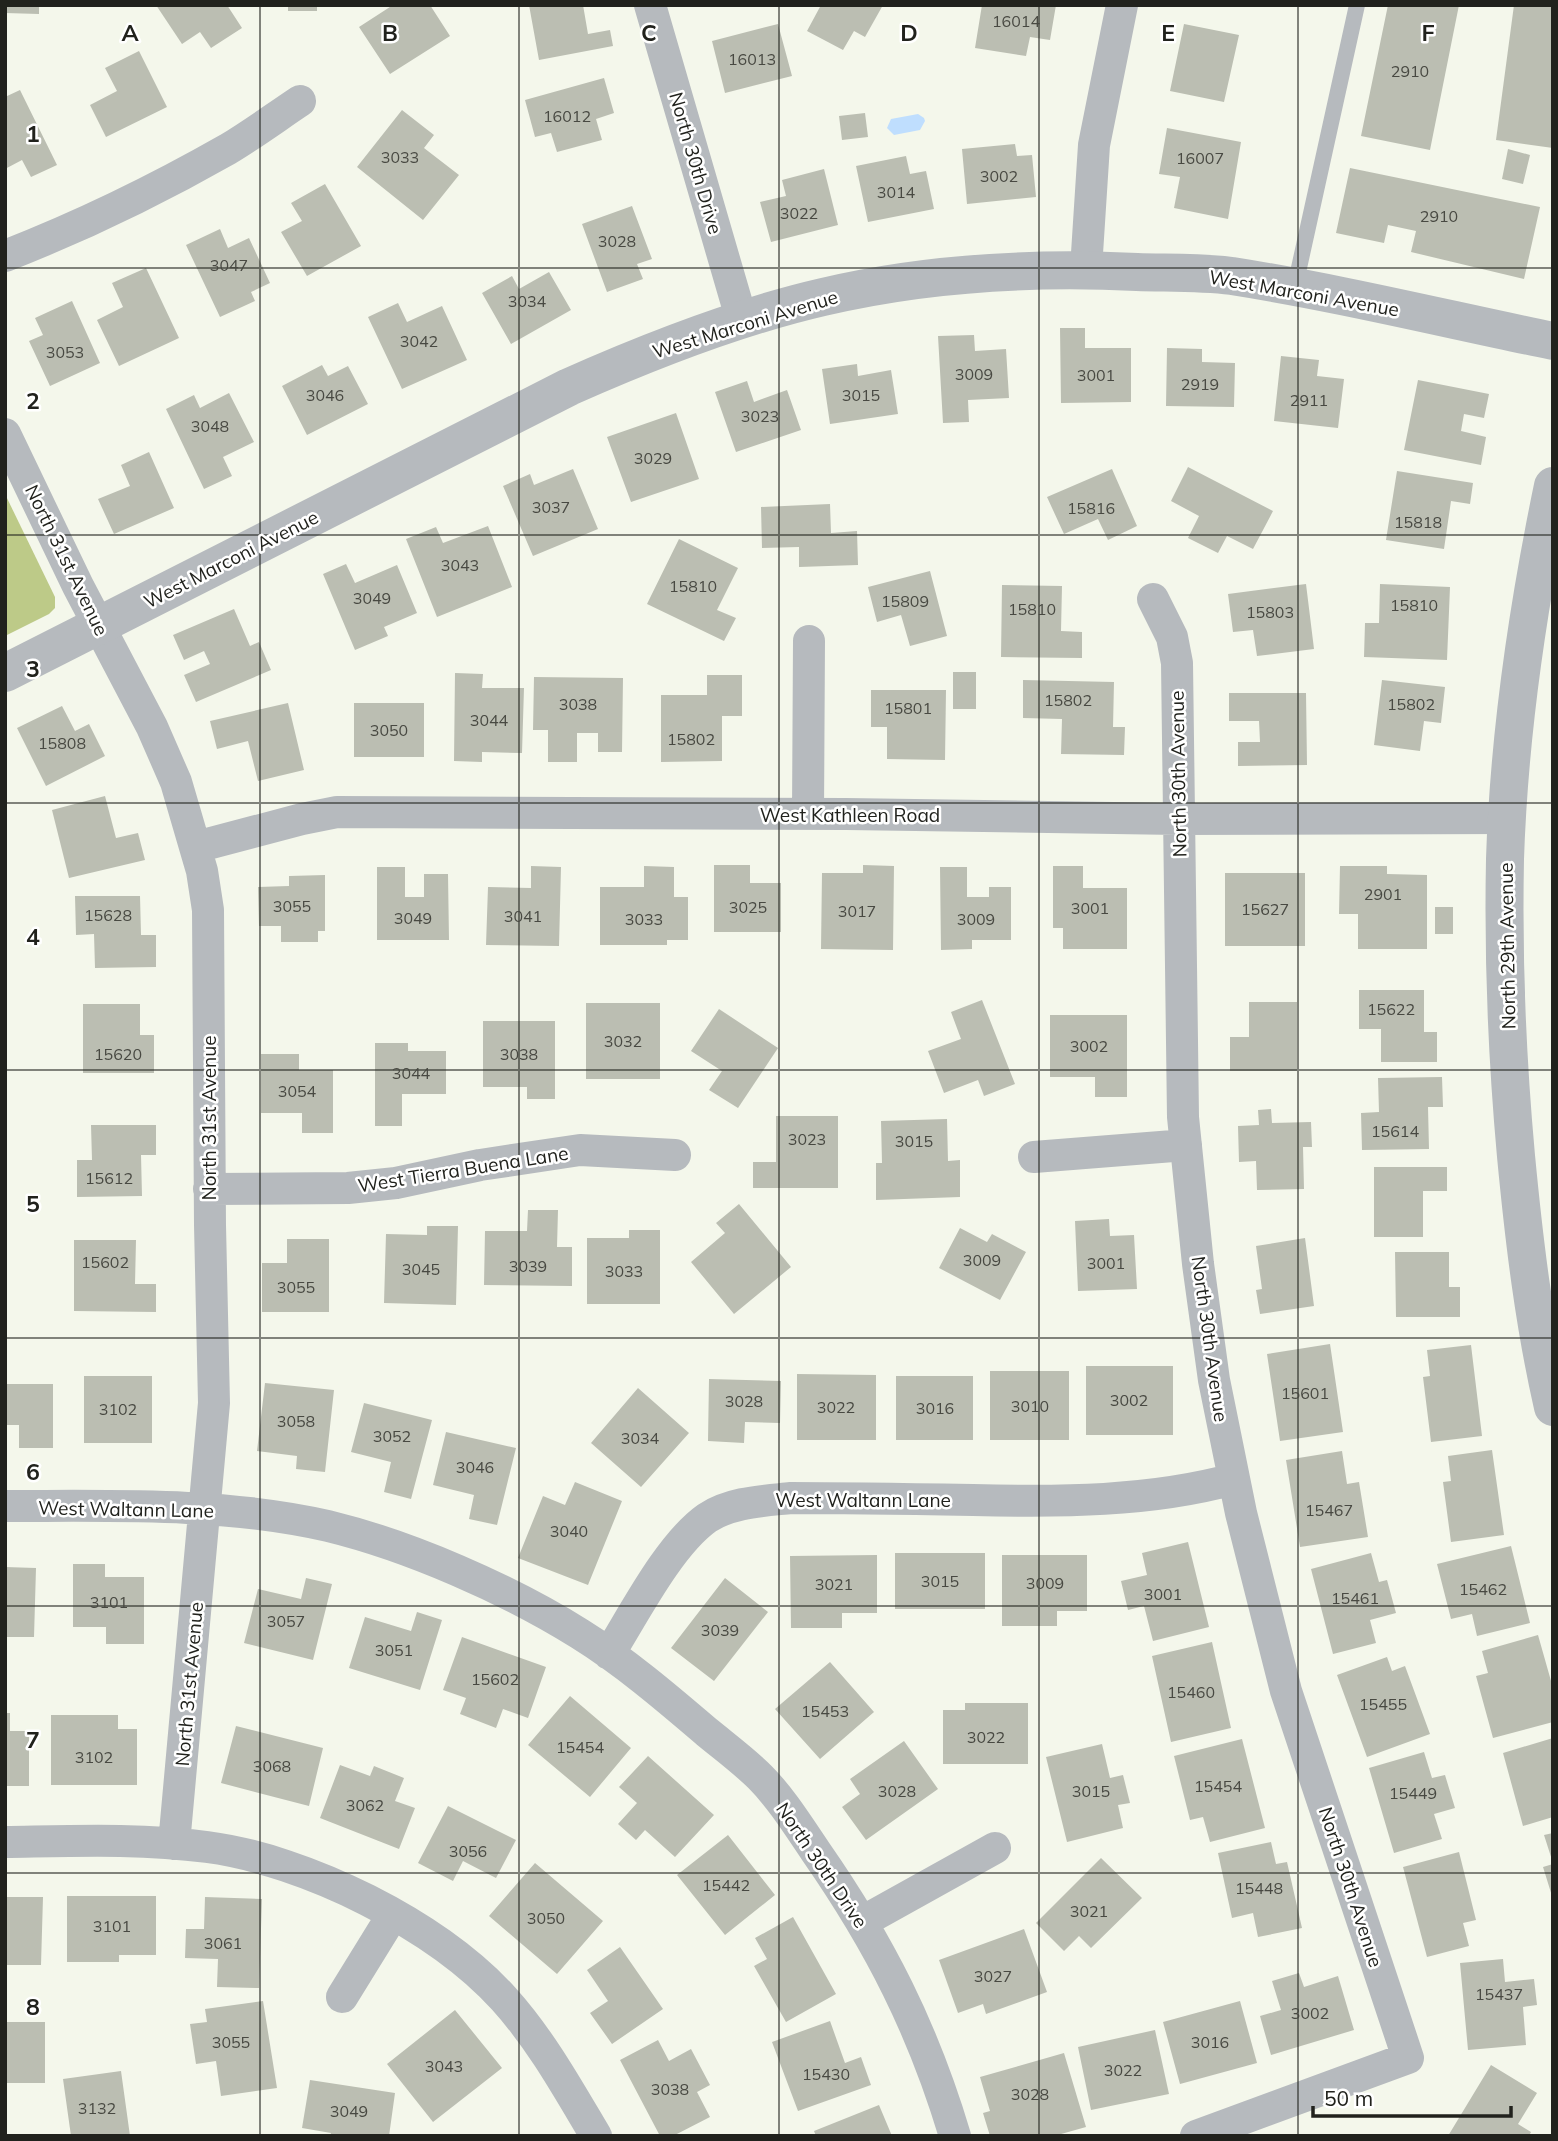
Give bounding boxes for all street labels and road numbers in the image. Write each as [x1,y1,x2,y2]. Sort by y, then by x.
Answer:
street label: North 30th Drive [664,89,728,237]
street label: West Marconi Avenue [1207,264,1401,322]
street label: West Marconi Avenue [649,284,841,364]
street label: North 31st Avenue [20,481,114,639]
street label: West Marconi Avenue [140,505,322,613]
street label: North 30th Avenue [1165,690,1191,858]
street label: West Kathleen Road [760,803,940,827]
street label: North 29th Avenue [1494,862,1520,1030]
street label: North 31st Avenue [197,1035,221,1201]
street label: West Tierra Buena Lane [356,1141,570,1197]
street label: North 30th Avenue [1187,1255,1233,1423]
street label: West Waltann Lane [775,1488,951,1512]
street label: West Waltann Lane [38,1495,214,1523]
street label: North 31st Avenue [170,1601,208,1767]
street label: North 30th Drive [771,1798,873,1932]
street label: North 30th Avenue [1314,1804,1388,1970]

